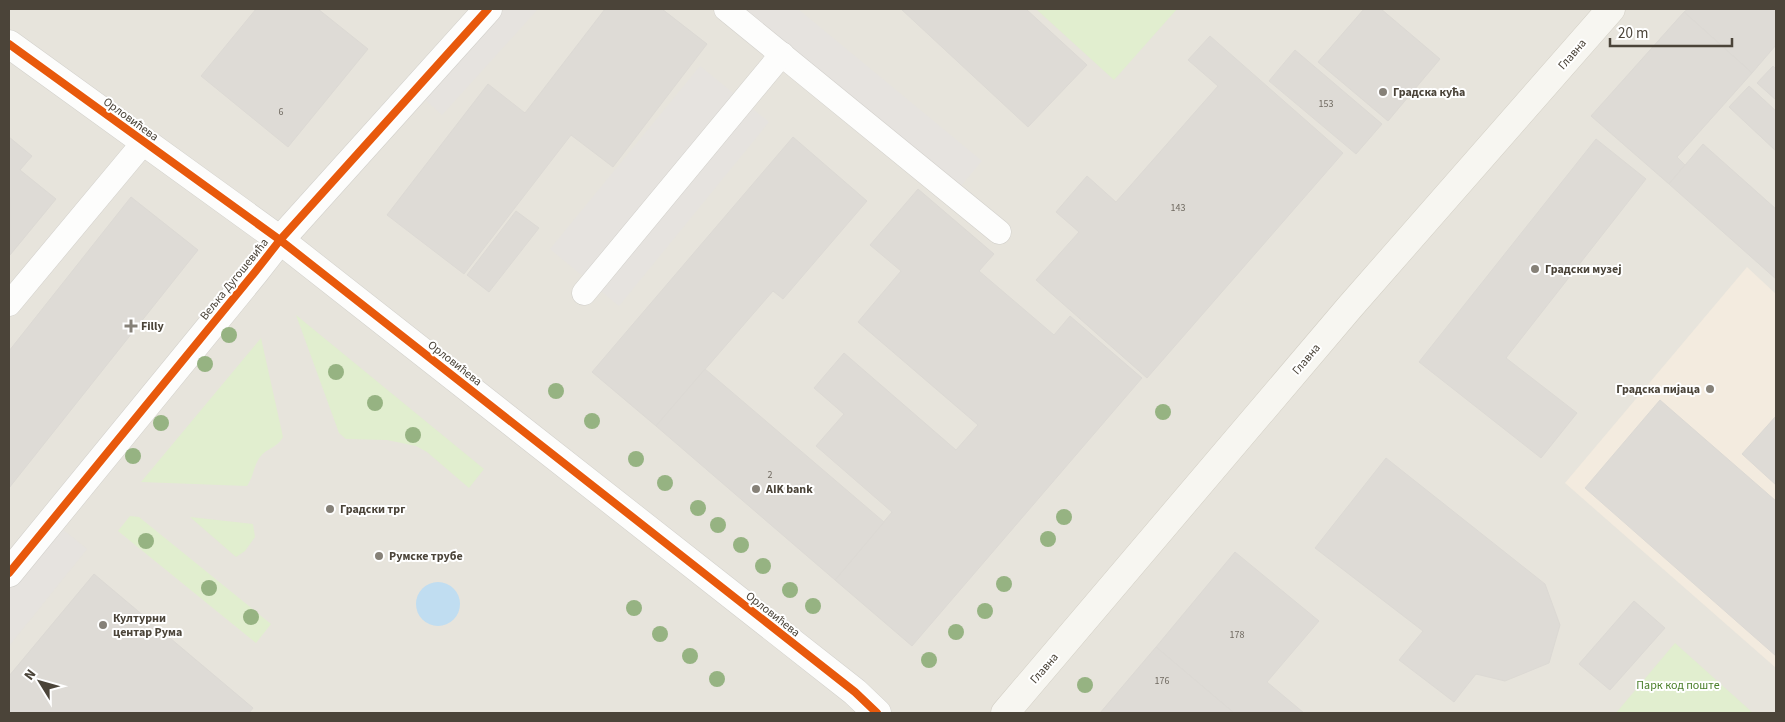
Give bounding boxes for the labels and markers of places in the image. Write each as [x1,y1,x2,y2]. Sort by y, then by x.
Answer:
place label: Градска кућа [1393,84,1465,101]
marker: Градска кућа [1377,86,1389,98]
place label: Градски музеј [1545,261,1622,278]
marker: Градски музеј [1529,263,1541,275]
place label: Filly [141,318,164,335]
marker: Filly [125,320,137,332]
place label: Градска пијаца [1616,381,1700,398]
marker: Градска пијаца [1704,383,1716,395]
place label: AIK bank [765,481,813,498]
marker: AIK bank [750,483,762,495]
place label: Градски трг [340,501,405,518]
marker: Градски трг [324,503,336,515]
place label: Румске трубе [389,548,463,565]
marker: Румске трубе [373,550,385,562]
place label: Културни центар Рума [113,610,182,641]
marker: Културни центар Рума [97,619,109,631]

